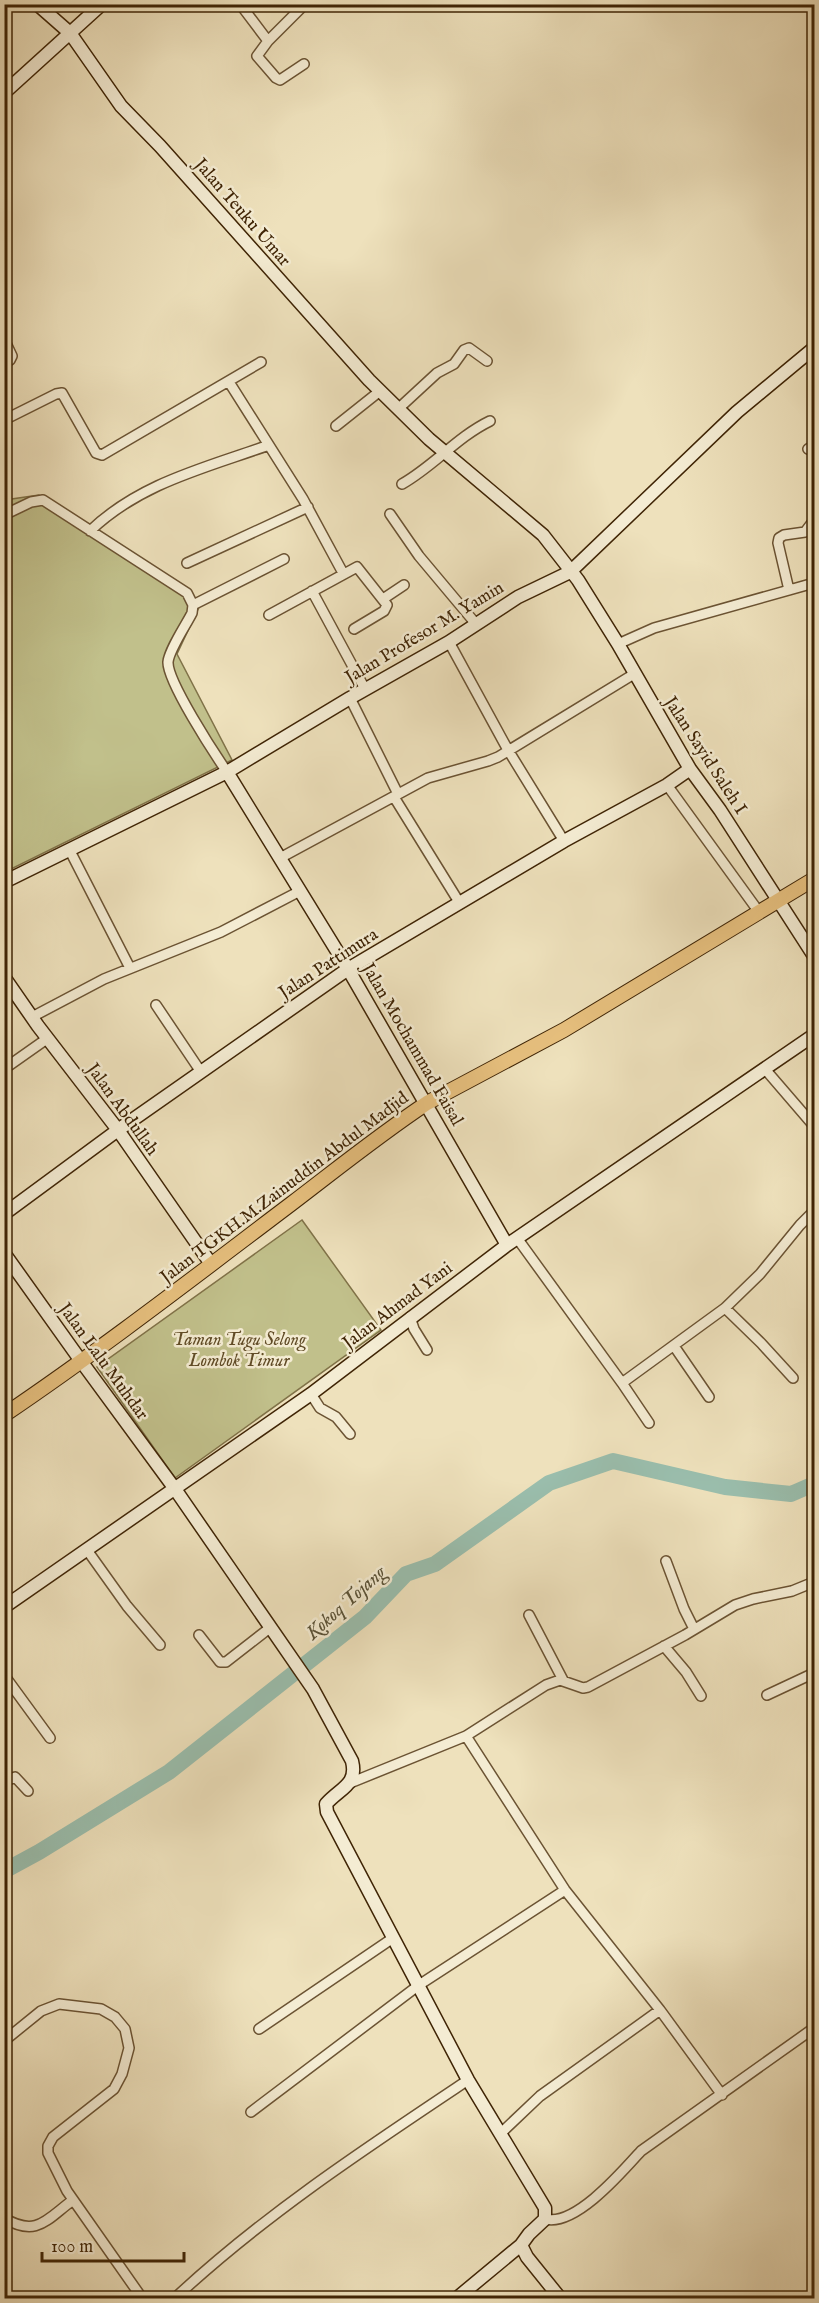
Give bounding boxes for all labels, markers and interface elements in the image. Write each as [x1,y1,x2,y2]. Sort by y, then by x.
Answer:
street label: Jalan Teuku Umar [187,153,295,272]
street label: Jalan Profesor M. Yamin [339,577,509,691]
street label: Jalan Sayid Saleh I [657,691,752,819]
street label: Jalan Pattimura [273,924,383,1006]
street label: Jalan Mochammad Faisal [355,957,468,1130]
street label: Jalan Abdullah [79,1057,163,1161]
street label: Jalan TGKH.M.Zainuddin Abdul Madjid [154,1087,414,1290]
street label: Jalan Ahmad Yani [337,1257,458,1356]
street label: Jalan Lalu Muhdar [51,1297,153,1425]
park label: Taman Tugu Selong Lombok Timur [172,1329,307,1373]
water label: Kokoq Tojang [300,1560,393,1647]
scale bar [42,2225,184,2263]
text: 100 m [51,2236,93,2259]

